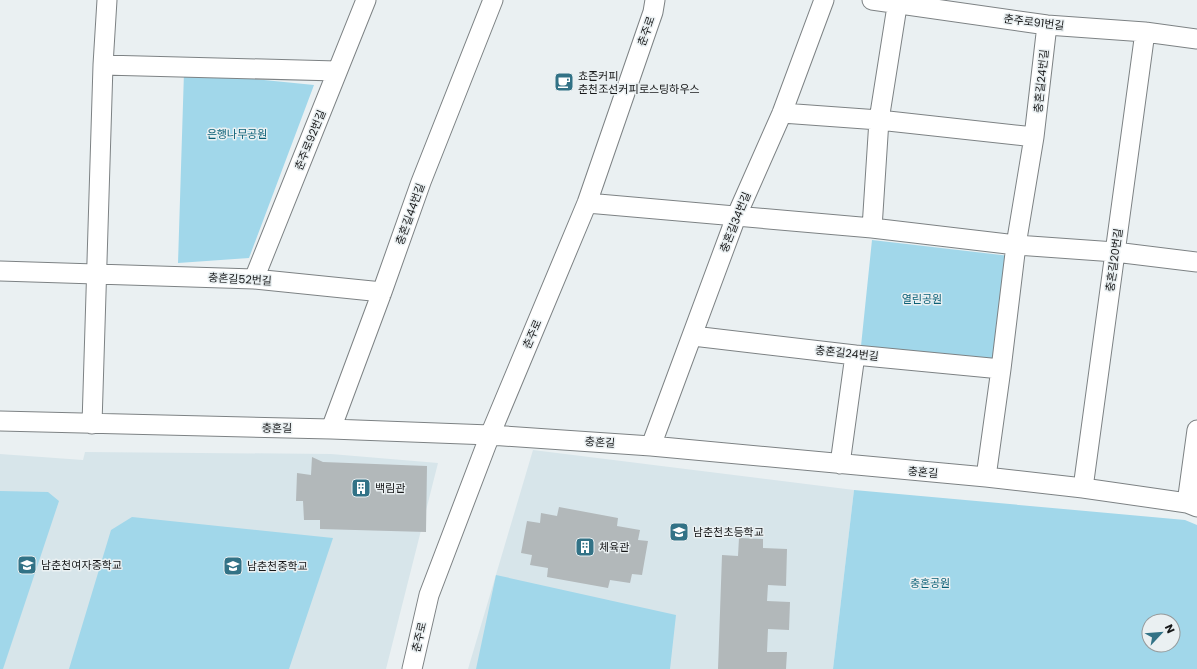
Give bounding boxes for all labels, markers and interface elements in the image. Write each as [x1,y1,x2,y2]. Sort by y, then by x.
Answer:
street label: 춘주로91번길 [1003,10,1065,34]
street label: 춘주로 [633,14,659,48]
street label: 충혼길24번길 [1030,48,1052,114]
place label: 쵸즌커피 춘천조선커피로스팅하우스 [578,68,699,97]
cafe icon: 쵸즌커피 춘천조선커피로스팅하우스 [553,71,575,93]
street label: 춘주로92번길 [291,107,329,173]
park label: 은행나무공원 [207,126,267,142]
street label: 충혼길44번길 [391,181,429,247]
street label: 충혼길34번길 [716,189,754,255]
street label: 충혼길20번길 [1102,227,1126,293]
street label: 충혼길52번길 [208,269,272,289]
park label: 열린공원 [902,291,942,307]
street label: 춘주로 [519,317,545,351]
street label: 충혼길24번길 [814,342,880,364]
street label: 충혼길 [262,420,292,436]
street label: 충혼길 [584,433,616,451]
street label: 충혼길 [907,463,939,481]
building icon: 백림관 [350,477,372,499]
place label: 백림관 [375,480,405,496]
school or university icon: 남춘천초등학교 [668,521,690,543]
place label: 남춘천초등학교 [693,524,764,540]
building icon: 체육관 [574,536,596,558]
place label: 체육관 [599,539,629,555]
school or university icon: 남춘천여자중학교 [16,554,38,576]
school or university icon: 남춘천중학교 [222,555,244,577]
place label: 남춘천여자중학교 [41,557,122,573]
place label: 남춘천중학교 [247,558,308,574]
park label: 충혼공원 [910,575,950,591]
north arrow [1141,613,1181,653]
street label: 춘주로 [408,620,430,654]
text: N [1161,621,1179,636]

